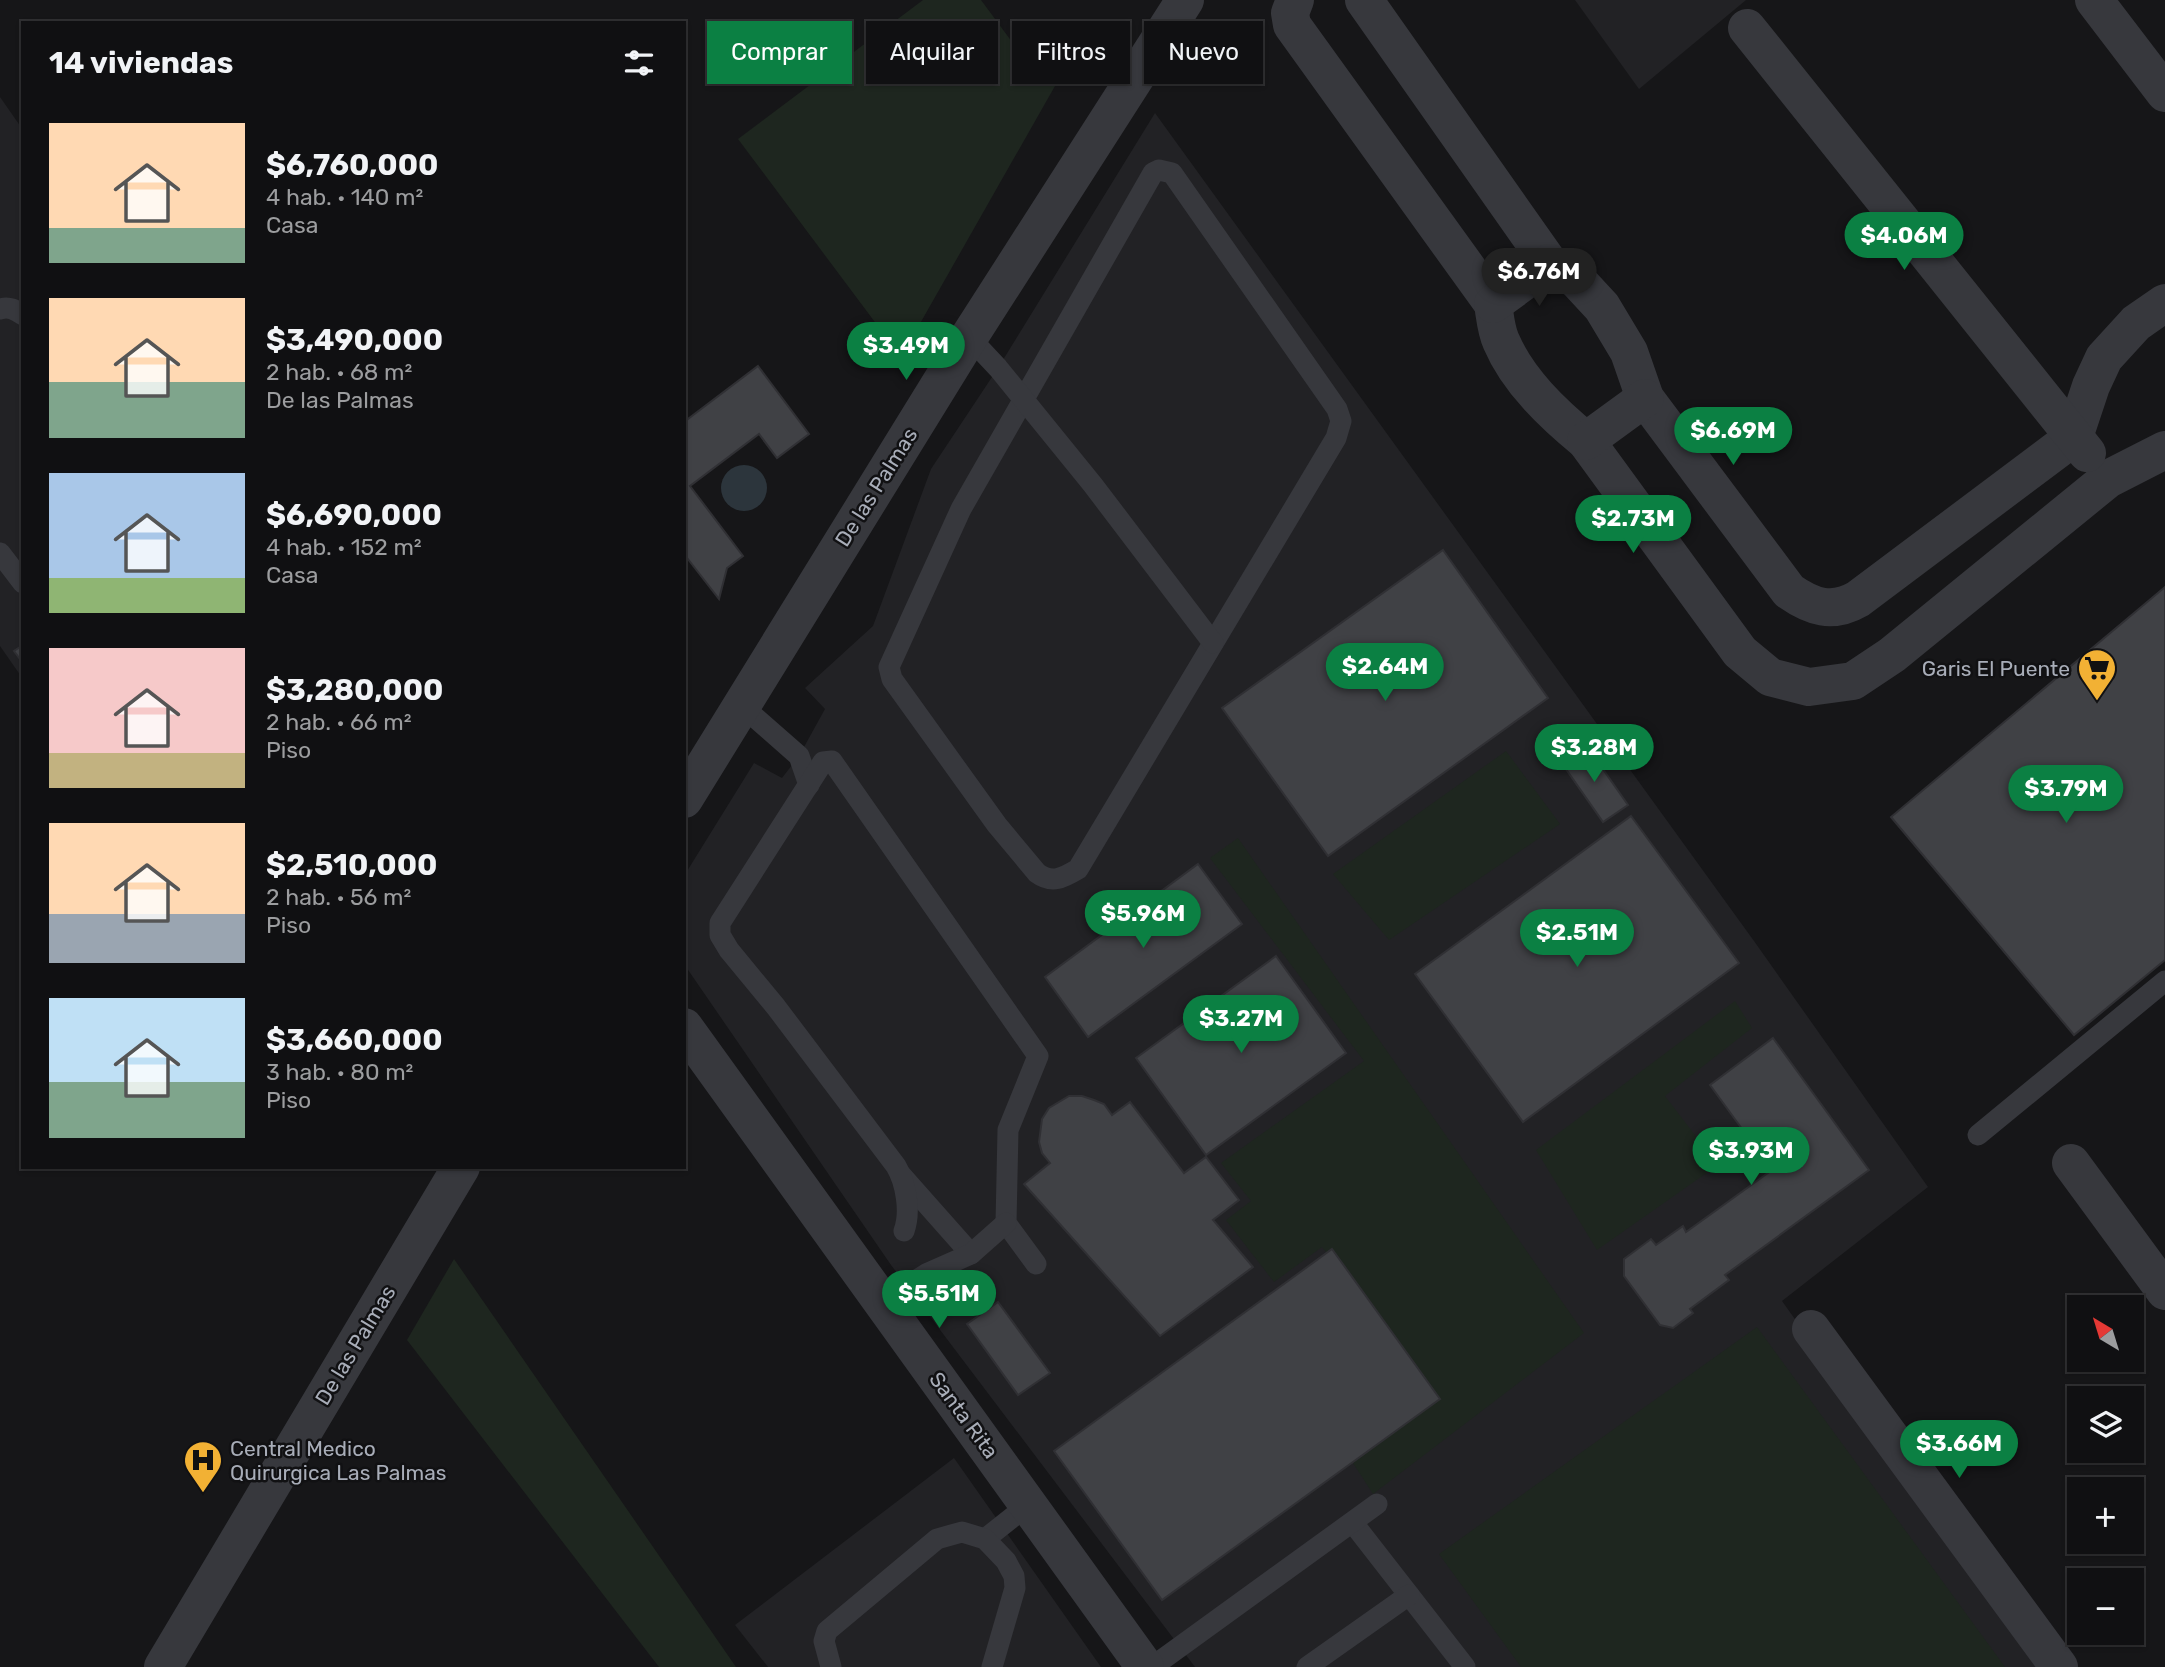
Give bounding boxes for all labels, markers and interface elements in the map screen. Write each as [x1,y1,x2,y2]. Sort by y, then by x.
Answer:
chip: Comprar [707,21,852,84]
chip: Alquilar [866,21,998,84]
chip: Filtros [1012,21,1130,84]
chip: Nuevo [1144,21,1263,84]
icon: filters [620,44,658,82]
text: 14 viviendas [49,45,233,81]
text: $6,760,000 [266,147,438,183]
icon: home [105,151,189,235]
text: 4 hab. · 140 m² [266,183,423,211]
text: Casa [266,211,318,239]
pin: $4.06M [1847,212,1961,272]
text: $4.06M [1861,221,1947,249]
pin: $6.76M [1482,248,1596,308]
text: $6.76M [1498,257,1580,285]
text: $3,490,000 [266,322,443,358]
pin: $3.49M [849,322,963,382]
icon: home [105,326,189,410]
text: $3.49M [863,331,949,359]
text: 2 hab. · 68 m² [266,358,412,386]
text: De las Palmas [266,386,414,414]
pin: $6.69M [1676,407,1790,467]
text: $6.69M [1690,416,1776,444]
street label: De las Palmas [830,423,922,551]
pin: $2.73M [1576,496,1690,555]
text: $6,690,000 [266,497,442,533]
icon: home [105,501,189,585]
text: $2.73M [1591,504,1675,532]
text: 4 hab. · 152 m² [266,533,422,561]
text: Casa [266,561,318,589]
pin: $2.64M [1328,644,1442,703]
supermarket icon: Garis El Puente [2076,647,2118,702]
text: $2.64M [1342,652,1428,680]
place label: Garis El Puente [1922,656,2070,681]
text: $3,280,000 [266,672,443,708]
icon: home [105,676,189,760]
text: 2 hab. · 66 m² [266,708,412,736]
pin: $3.28M [1537,724,1651,784]
text: $3.28M [1551,733,1637,761]
text: Piso [266,736,311,764]
pin: $3.79M [2009,766,2123,825]
text: $3.79M [2024,774,2108,802]
text: $2,510,000 [266,847,437,883]
icon: home [105,851,189,935]
text: 2 hab. · 56 m² [266,883,411,911]
pin: $5.96M [1086,890,1200,950]
text: $5.96M [1101,899,1185,927]
pin: $2.51M [1520,909,1634,969]
text: Piso [266,911,311,939]
text: $2.51M [1536,918,1618,946]
pin: $3.27M [1184,996,1298,1055]
text: $3.27M [1199,1004,1283,1032]
text: $3,660,000 [266,1022,443,1058]
icon: home [105,1026,189,1110]
text: 3 hab. · 80 m² [266,1058,413,1086]
text: Piso [266,1086,311,1114]
pin: $3.93M [1694,1128,1808,1187]
text: $3.93M [1709,1136,1793,1164]
pin: $5.51M [882,1270,996,1330]
text: $5.51M [898,1279,980,1307]
street label: De las Palmas [310,1281,400,1409]
north arrow [2067,1295,2144,1372]
map controls [2067,1295,2144,1645]
street label: Santa Rita [924,1367,1004,1463]
button: layers [2067,1386,2144,1463]
pin: $3.66M [1902,1420,2016,1480]
text: $3.66M [1916,1429,2002,1457]
place label: Central Medico Quirurgica Las Palmas [230,1436,446,1485]
hospital icon: Central Medico Quirurgica Las Palmas [182,1439,224,1494]
button: + [2067,1477,2144,1554]
button: − [2067,1568,2144,1645]

